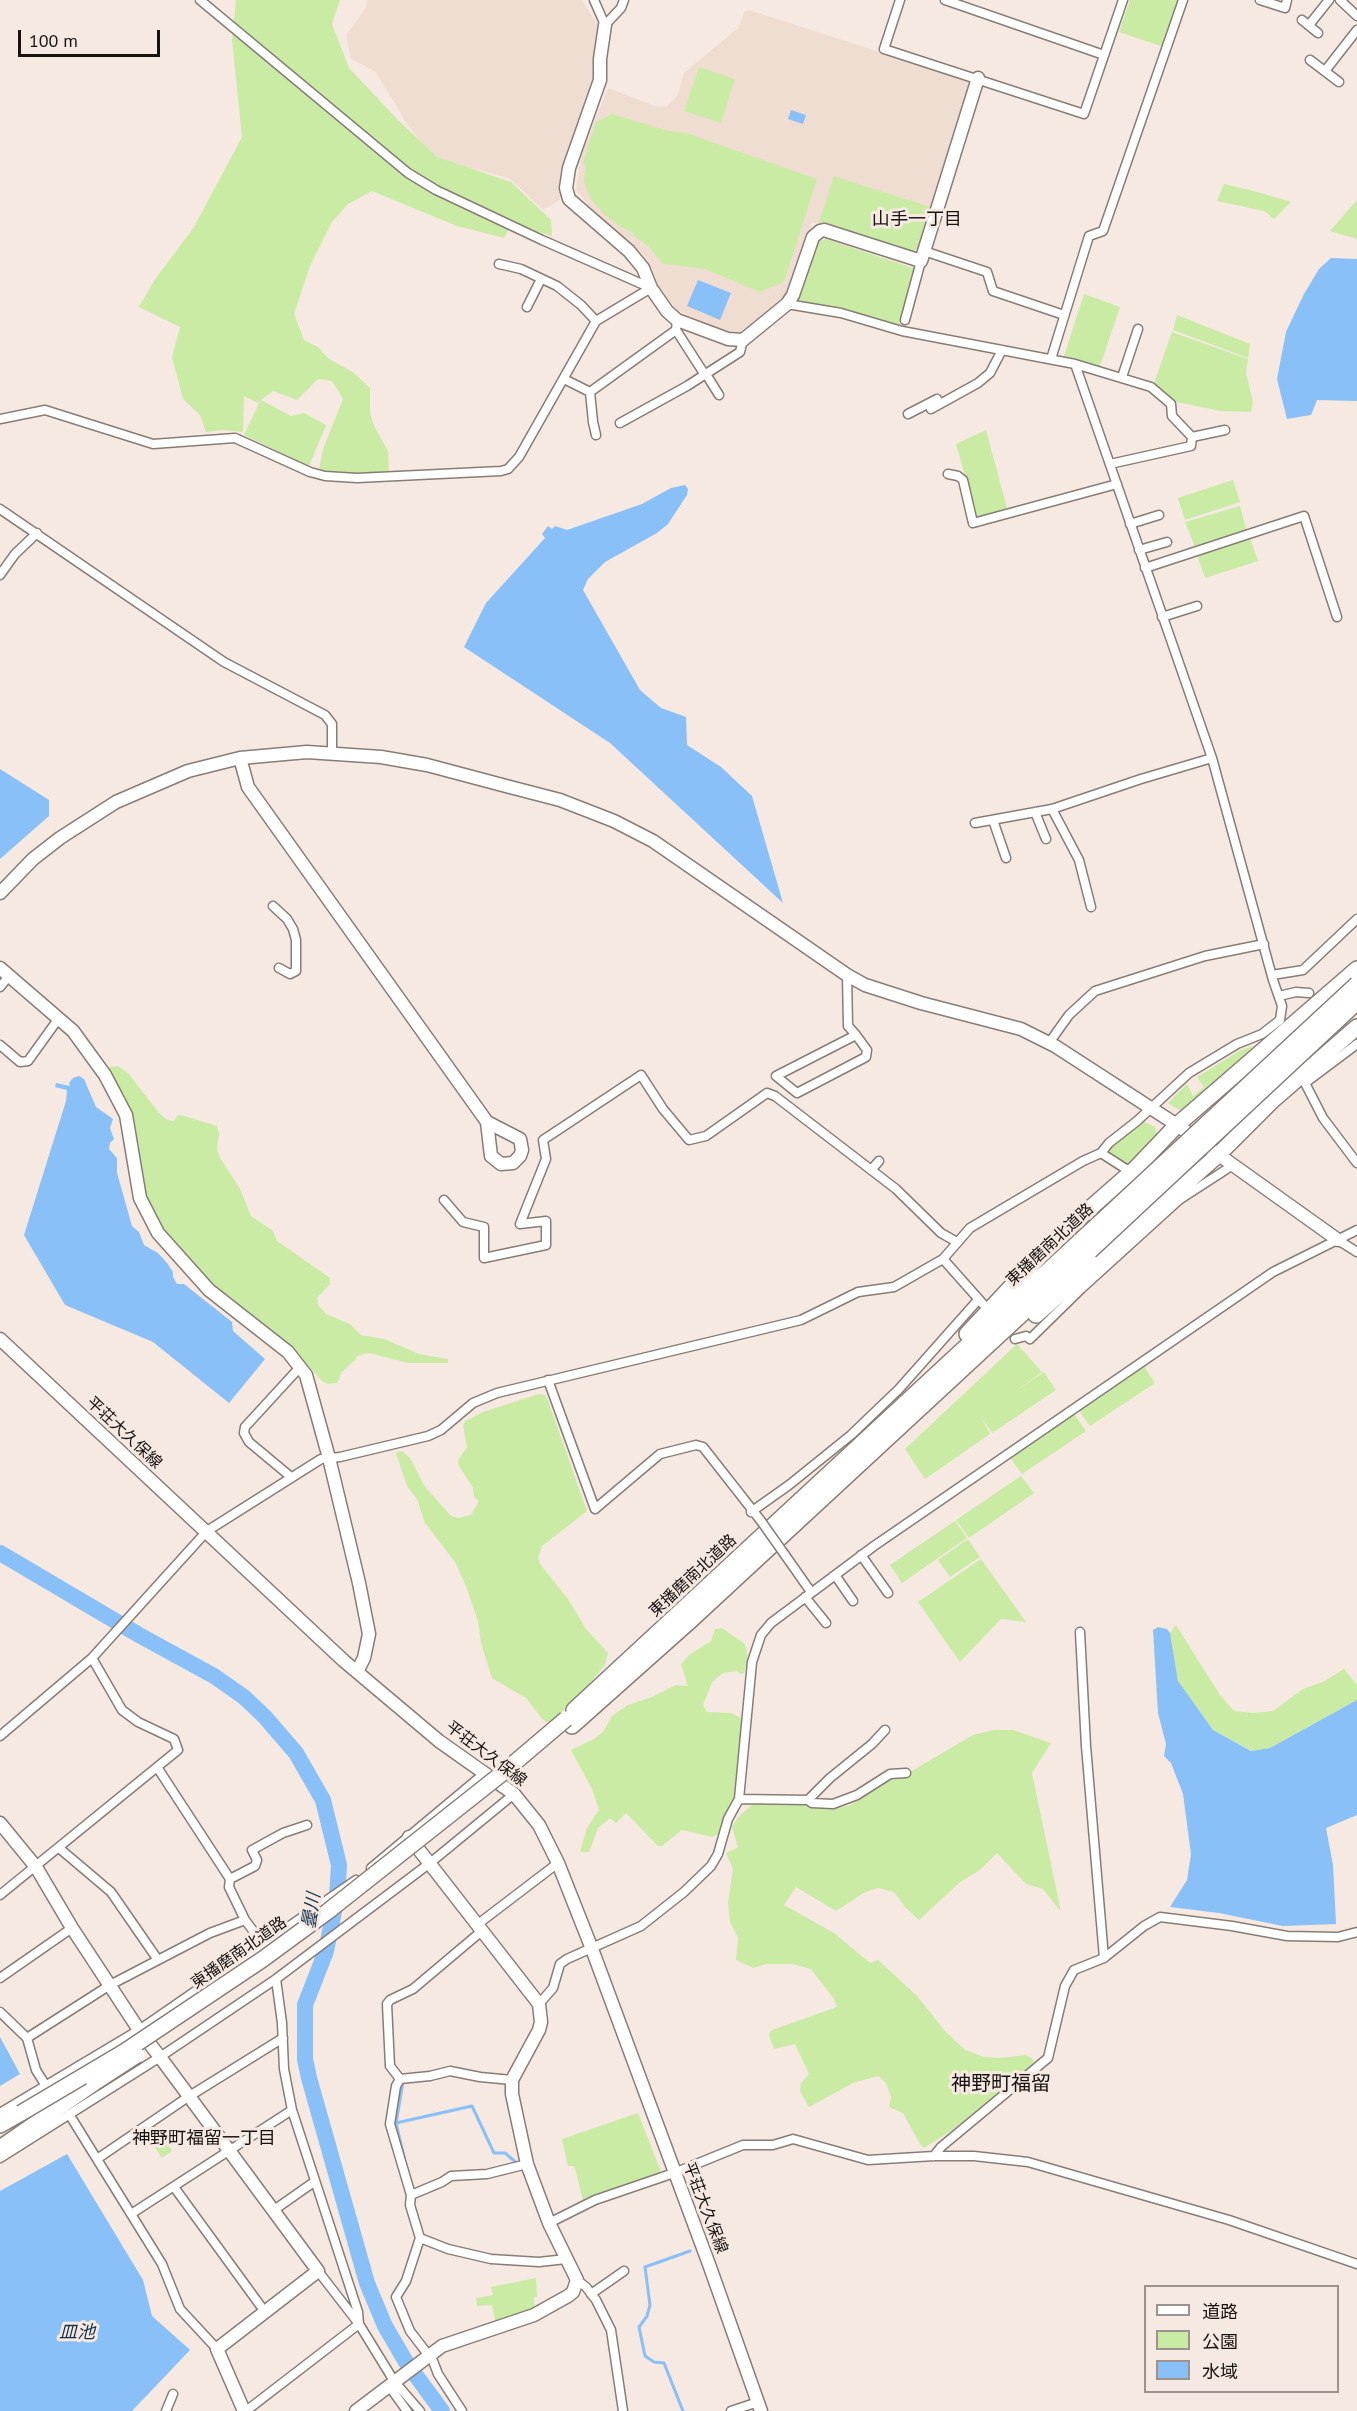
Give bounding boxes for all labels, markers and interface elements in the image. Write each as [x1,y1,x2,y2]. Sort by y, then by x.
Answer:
scale bar [21,18,164,56]
text: 100 m [29,29,78,52]
district label: 山手一丁目 [872,209,962,231]
street label: 東播磨南北道路 [1002,1200,1098,1290]
street label: 平荘大久保線 [82,1393,166,1473]
street label: 東播磨南北道路 [645,1531,741,1621]
street label: 平荘大久保線 [442,1717,530,1791]
water label: 曇川 [299,1892,325,1930]
street label: 東播磨南北道路 [188,1913,290,1993]
district label: 神野町福留 [951,2072,1051,2096]
district label: 神野町福留一丁目 [132,2128,276,2150]
street label: 平荘大久保線 [679,2160,731,2256]
legend [1144,2285,1339,2393]
text: 道路 [1202,2300,1238,2323]
water label: 皿池 [59,2322,95,2344]
text: 公園 [1202,2330,1238,2353]
text: 水域 [1202,2360,1238,2383]

